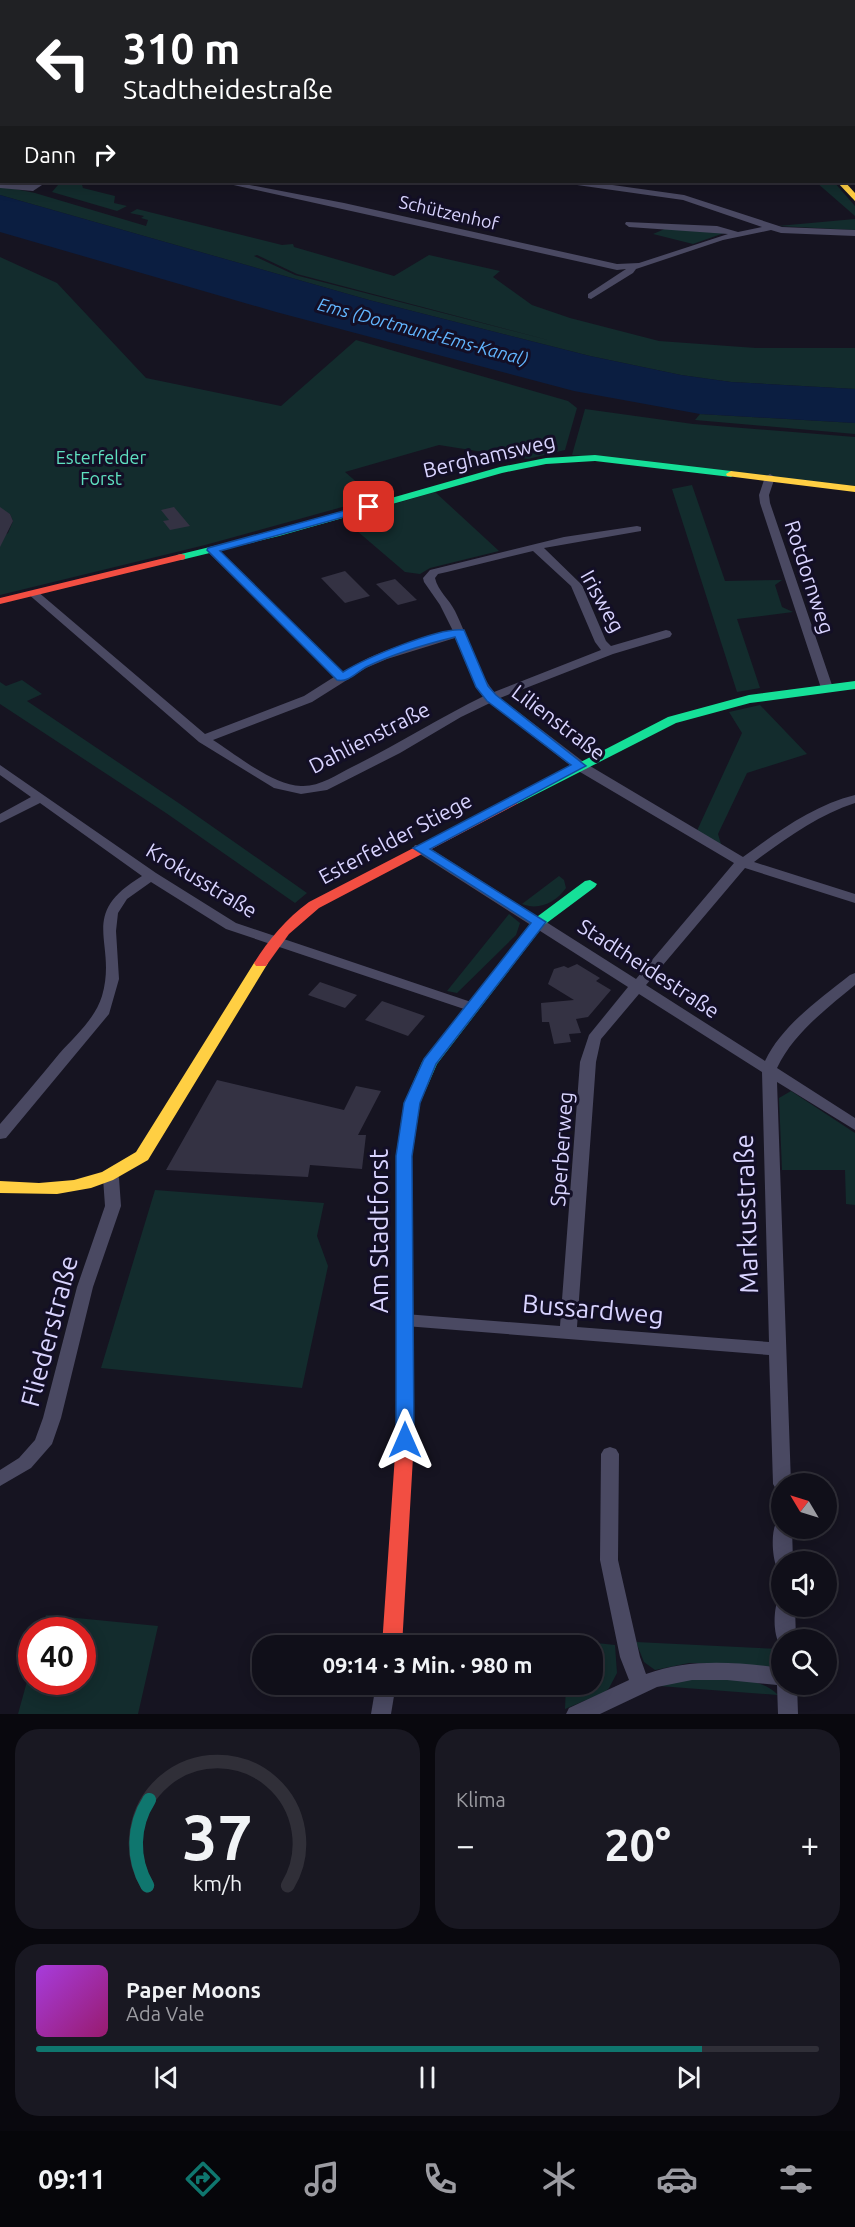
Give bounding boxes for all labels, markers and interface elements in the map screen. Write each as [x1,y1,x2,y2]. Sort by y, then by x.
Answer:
icon: left [24,24,102,102]
text: 310 m [123,25,240,72]
text: Stadtheidestraße [123,74,333,104]
icon: right [88,138,121,171]
text: Dann [24,142,76,167]
street label: Schützenhof [397,191,501,233]
water label: Ems (Dortmund-Ems-Kanal) [315,293,530,370]
street label: Berghamsweg [421,428,557,482]
park label: Esterfelder Forst [56,447,146,488]
pin [343,481,394,532]
icon: arrive [352,490,385,523]
street label: Rotdornweg [780,517,840,637]
street label: Irisweg [576,566,630,636]
street label: Lilienstraße [508,679,610,765]
street label: Dahlienstraße [305,696,433,778]
street label: Esterfelder Stiege [314,787,476,889]
street label: Krokusstraße [142,838,262,922]
street label: Stadtheidestraße [574,913,724,1023]
street label: Sperberweg [545,1091,577,1207]
street label: Markusstraße [729,1134,763,1294]
street label: Am Stadtforst [364,1149,393,1313]
street label: Fliederstraße [15,1252,83,1410]
street label: Bussardweg [521,1288,665,1330]
position arrow [373,1408,437,1472]
north arrow [771,1473,837,1539]
map controls [771,1473,837,1695]
button: sound [771,1551,837,1617]
speed limit sign: 40 [18,1617,96,1695]
button: search [771,1629,837,1695]
text: 09:14 · 3 Min. · 980 m [323,1652,532,1677]
text: Klima [456,1788,506,1811]
text: 37 [182,1802,253,1872]
text: 20° [604,1819,671,1870]
text: − [456,1826,475,1863]
text: + [800,1826,819,1863]
text: km/h [193,1871,242,1895]
text: Paper Moons [126,1977,261,2002]
text: Ada Vale [126,2002,204,2025]
icon: previous [150,2061,183,2094]
icon: pause [411,2061,444,2094]
icon: next [672,2061,705,2094]
icon: directions [182,2158,224,2200]
icon: music [301,2158,343,2200]
icon: phone [419,2158,461,2200]
icon: climate [538,2158,580,2200]
icon: car [656,2158,698,2200]
icon: filters [775,2158,817,2200]
text: 09:11 [38,2164,106,2194]

